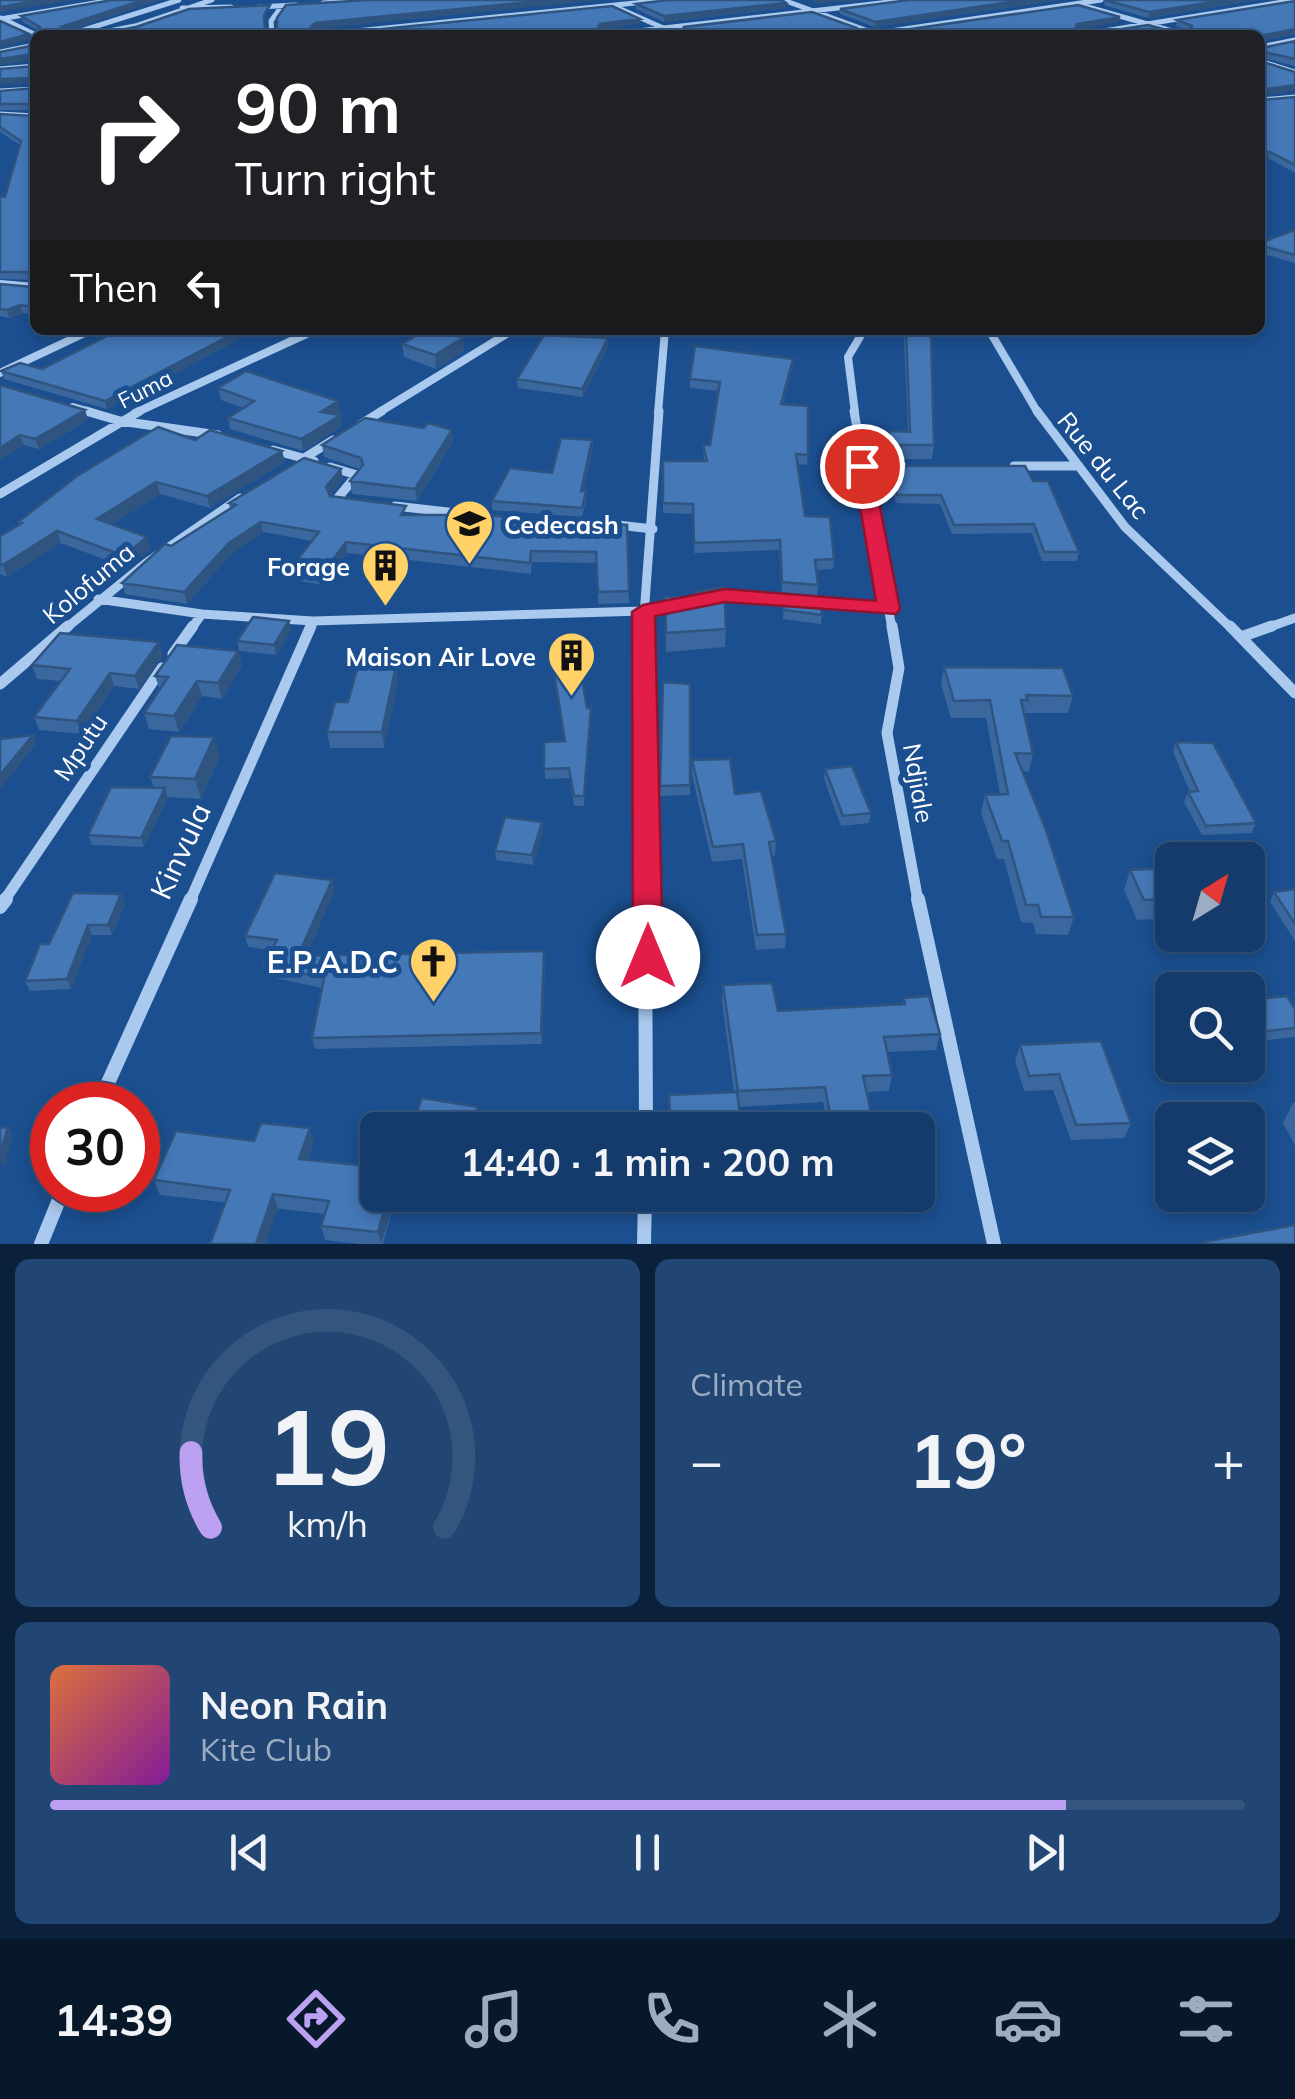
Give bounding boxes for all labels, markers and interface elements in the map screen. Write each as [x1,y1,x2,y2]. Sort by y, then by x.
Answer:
text: 90 m [235,63,401,151]
icon: right [70,70,200,200]
text: Turn right [235,150,436,206]
icon: left [178,260,233,315]
text: Then [70,264,158,312]
street label: Fuma [113,364,177,414]
street label: Rue du Lac [1051,405,1157,525]
pin [820,424,905,509]
icon: arrive [835,439,890,494]
school or university icon: Cedecash [443,498,495,566]
place label: Cedecash [504,509,619,540]
street label: Kolofuma [36,536,140,630]
building icon: Forage [359,540,411,608]
place label: Forage [267,551,350,582]
building icon: Maison Air Love [545,630,597,698]
place label: Maison Air Love [346,641,536,672]
street label: Mputu [46,708,114,786]
street label: Ndjiale [897,741,941,825]
street label: Kinvula [141,797,219,905]
north arrow [1155,842,1265,952]
map controls [1155,842,1265,1212]
position arrow [596,905,700,1009]
church icon: E.P.A.D.C [407,936,459,1004]
place label: E.P.A.D.C [267,943,398,981]
button: search [1155,972,1265,1082]
speed limit sign: 30 [30,1082,160,1212]
button: layers [1155,1102,1265,1212]
text: 14:40 · 1 min · 200 m [460,1138,835,1186]
text: Climate [690,1364,803,1404]
text: 19 [265,1380,390,1511]
text: 19° [908,1413,1027,1507]
text: − [690,1426,723,1495]
text: + [1212,1426,1245,1495]
text: km/h [287,1501,368,1546]
text: Neon Rain [200,1681,388,1729]
text: Kite Club [200,1729,332,1769]
icon: previous [222,1825,277,1880]
icon: pause [620,1825,675,1880]
icon: next [1018,1825,1073,1880]
icon: directions [281,1984,351,2054]
icon: music [459,1984,529,2054]
icon: phone [637,1984,707,2054]
icon: climate [815,1984,885,2054]
icon: car [993,1984,1063,2054]
icon: filters [1171,1984,1241,2054]
text: 14:39 [54,1991,173,2047]

